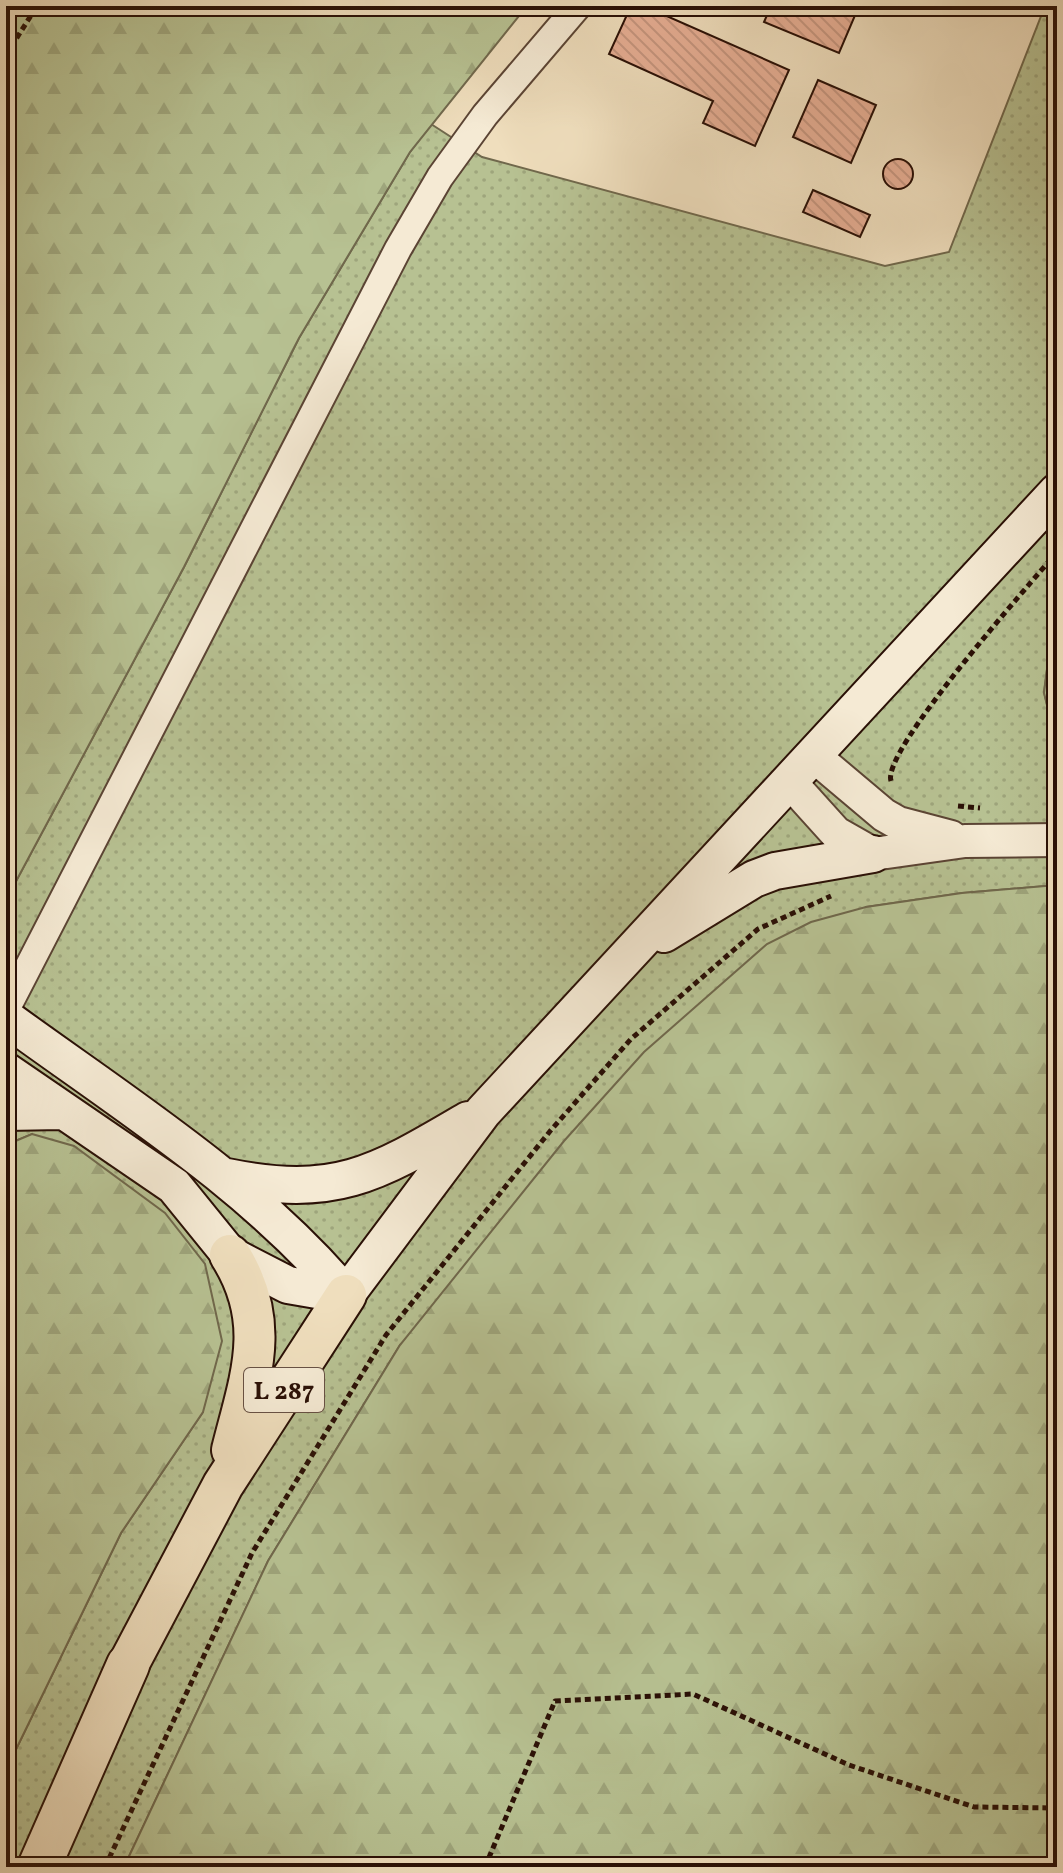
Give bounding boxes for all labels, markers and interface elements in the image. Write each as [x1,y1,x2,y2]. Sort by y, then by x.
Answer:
road number: L 287 [244,1368,324,1412]

